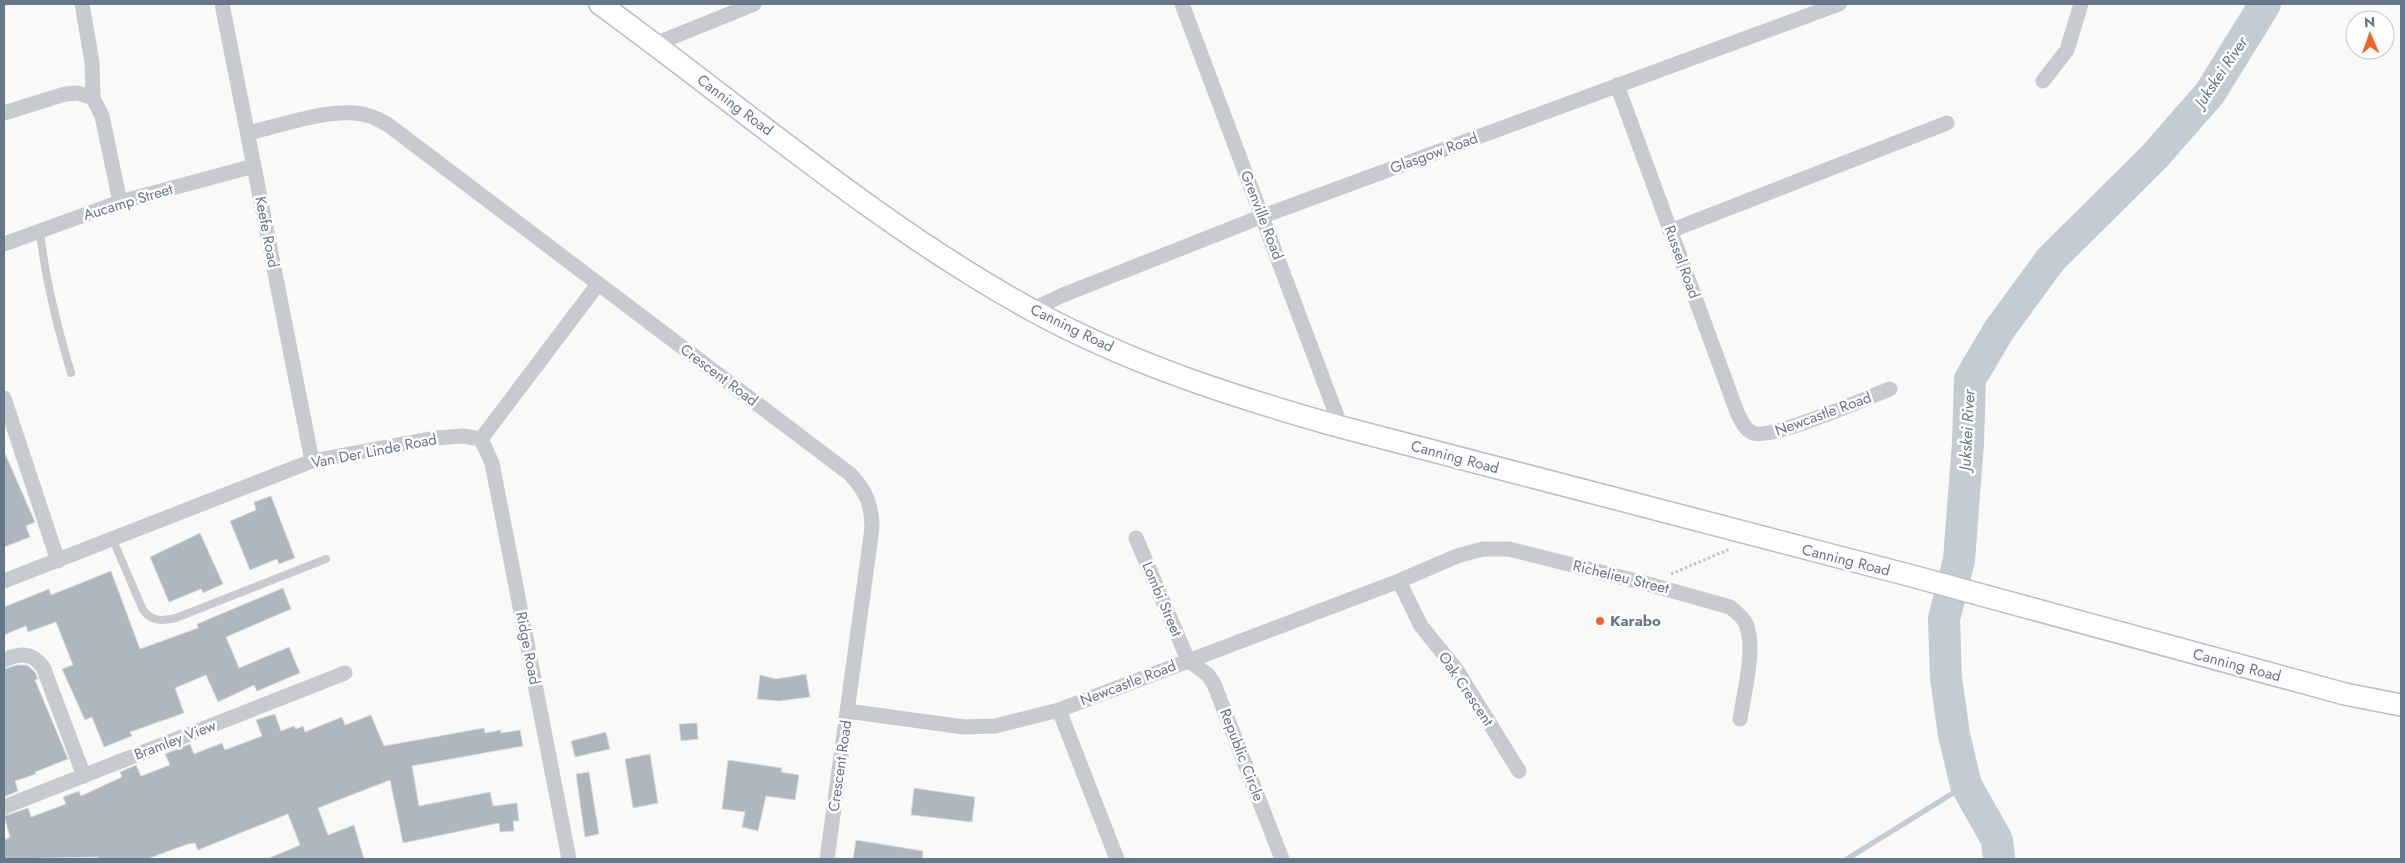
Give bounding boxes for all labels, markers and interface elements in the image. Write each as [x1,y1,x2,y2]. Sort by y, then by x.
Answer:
north arrow [2345,10,2395,60]
text: N [2364,12,2375,32]
water label: Jukskei River [2187,31,2254,115]
street label: Canning Road [692,69,778,141]
street label: Glasgow Road [1387,127,1481,179]
street label: Grenville Road [1235,167,1289,263]
street label: Aucamp Street [81,178,176,226]
street label: Keefe Road [249,194,285,270]
street label: Russel Road [1659,222,1705,302]
street label: Canning Road [1027,298,1117,358]
street label: Crescent Road [676,338,762,412]
street label: Newcastle Road [1772,386,1874,442]
water label: Jukskei River [1953,387,1981,474]
street label: Van Der Linde Road [309,428,439,474]
street label: Canning Road [1408,435,1502,479]
street label: Canning Road [1799,538,1893,582]
street label: Richelieu Street [1571,554,1672,600]
street label: Lombi Street [1136,558,1188,640]
street label: Ridge Road [510,610,546,686]
place label: Karabo [1610,610,1661,632]
marker: Karabo [1594,615,1606,627]
street label: Canning Road [2190,643,2284,687]
street label: Oak Crescent [1433,647,1499,731]
street label: Newcastle Road [1077,655,1179,711]
street label: Republic Circle [1214,706,1270,805]
street label: Bramley View [131,714,220,766]
street label: Crescent Road [823,719,857,813]

